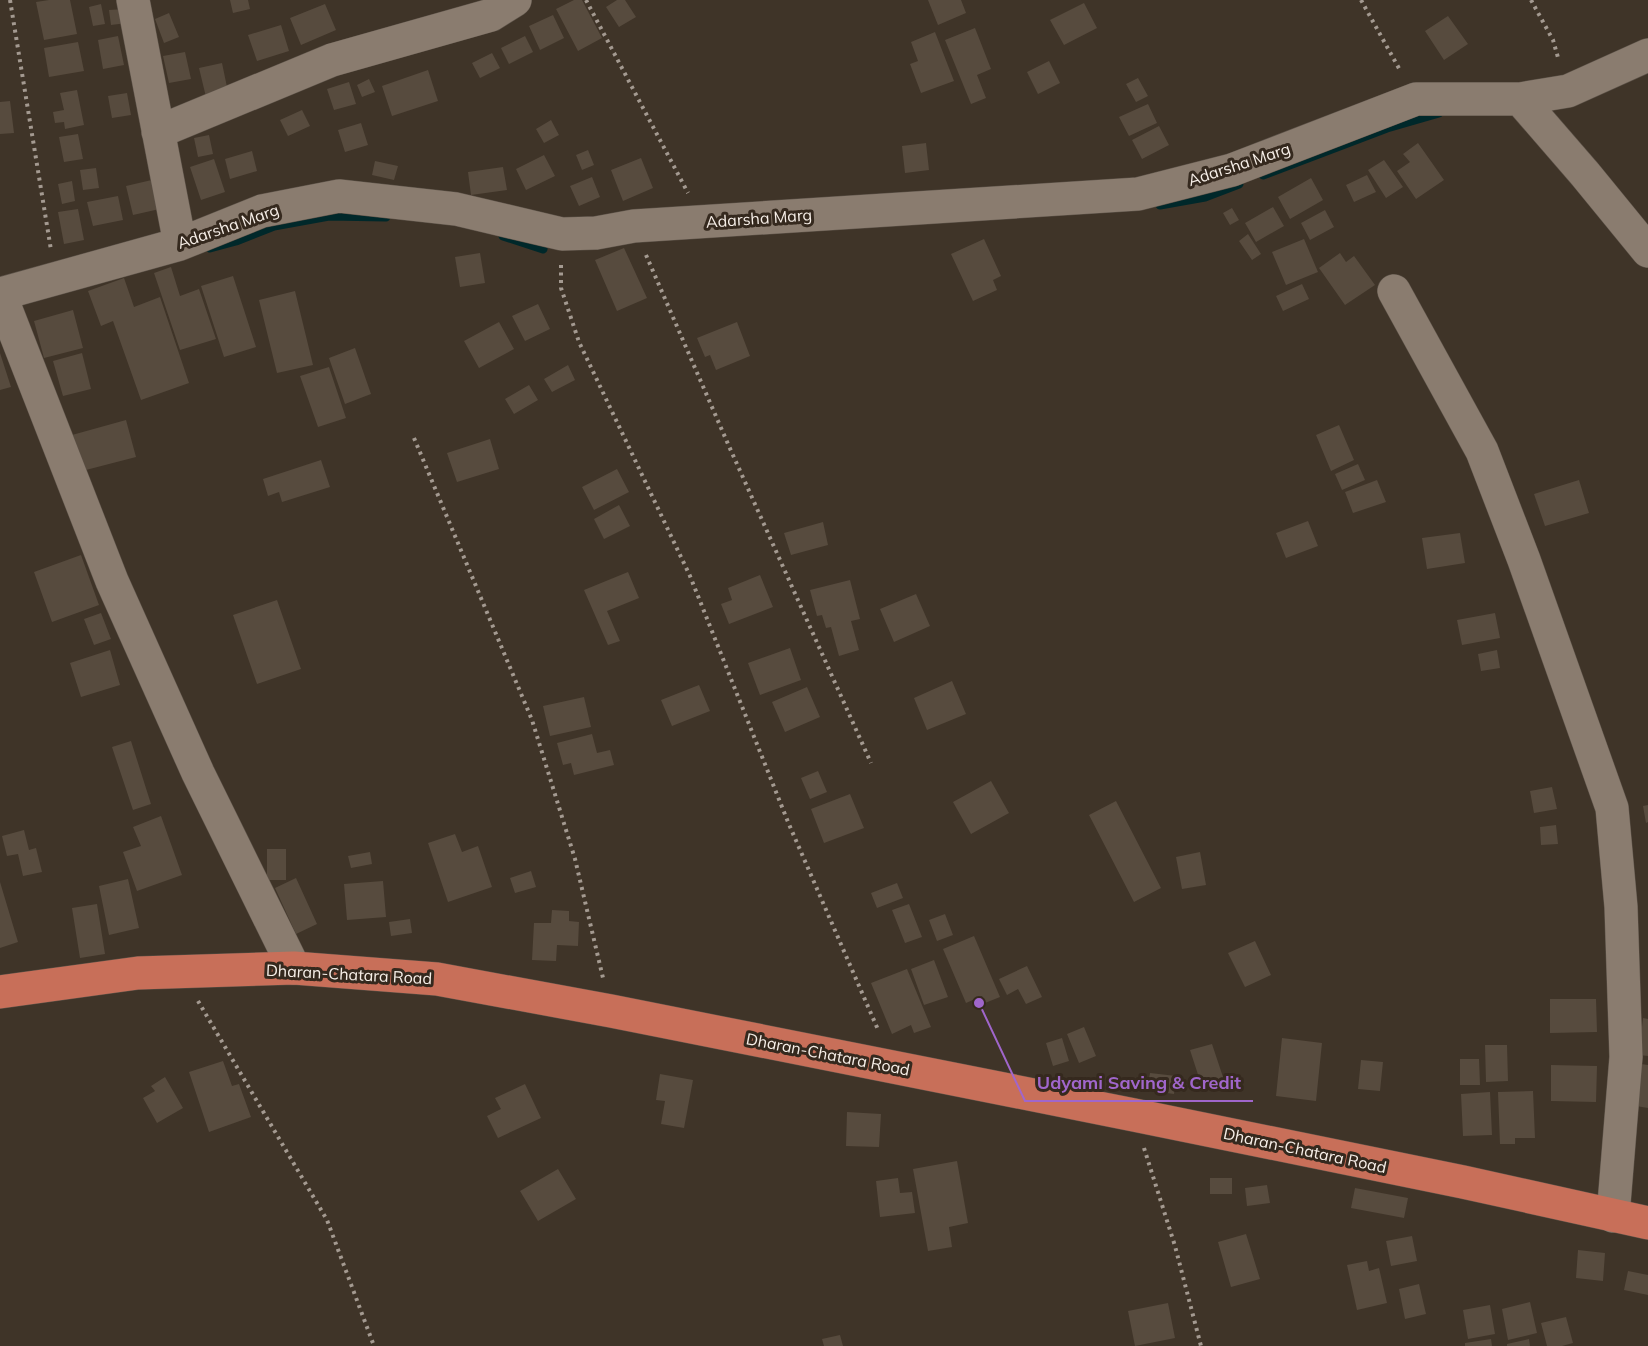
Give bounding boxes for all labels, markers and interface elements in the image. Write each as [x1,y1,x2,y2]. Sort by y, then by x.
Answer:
street label: Adarsha Marg [1185,138,1293,190]
street label: Adarsha Marg [174,199,282,253]
street label: Adarsha Marg [705,204,813,232]
street label: Dharan-Chatara Road [265,960,433,988]
street label: Dharan-Chatara Road [744,1028,912,1080]
callout: Udyami Saving & Credit [1025,1065,1253,1101]
text: Udyami Saving & Credit [1037,1071,1241,1094]
street label: Dharan-Chatara Road [1222,1123,1388,1177]

